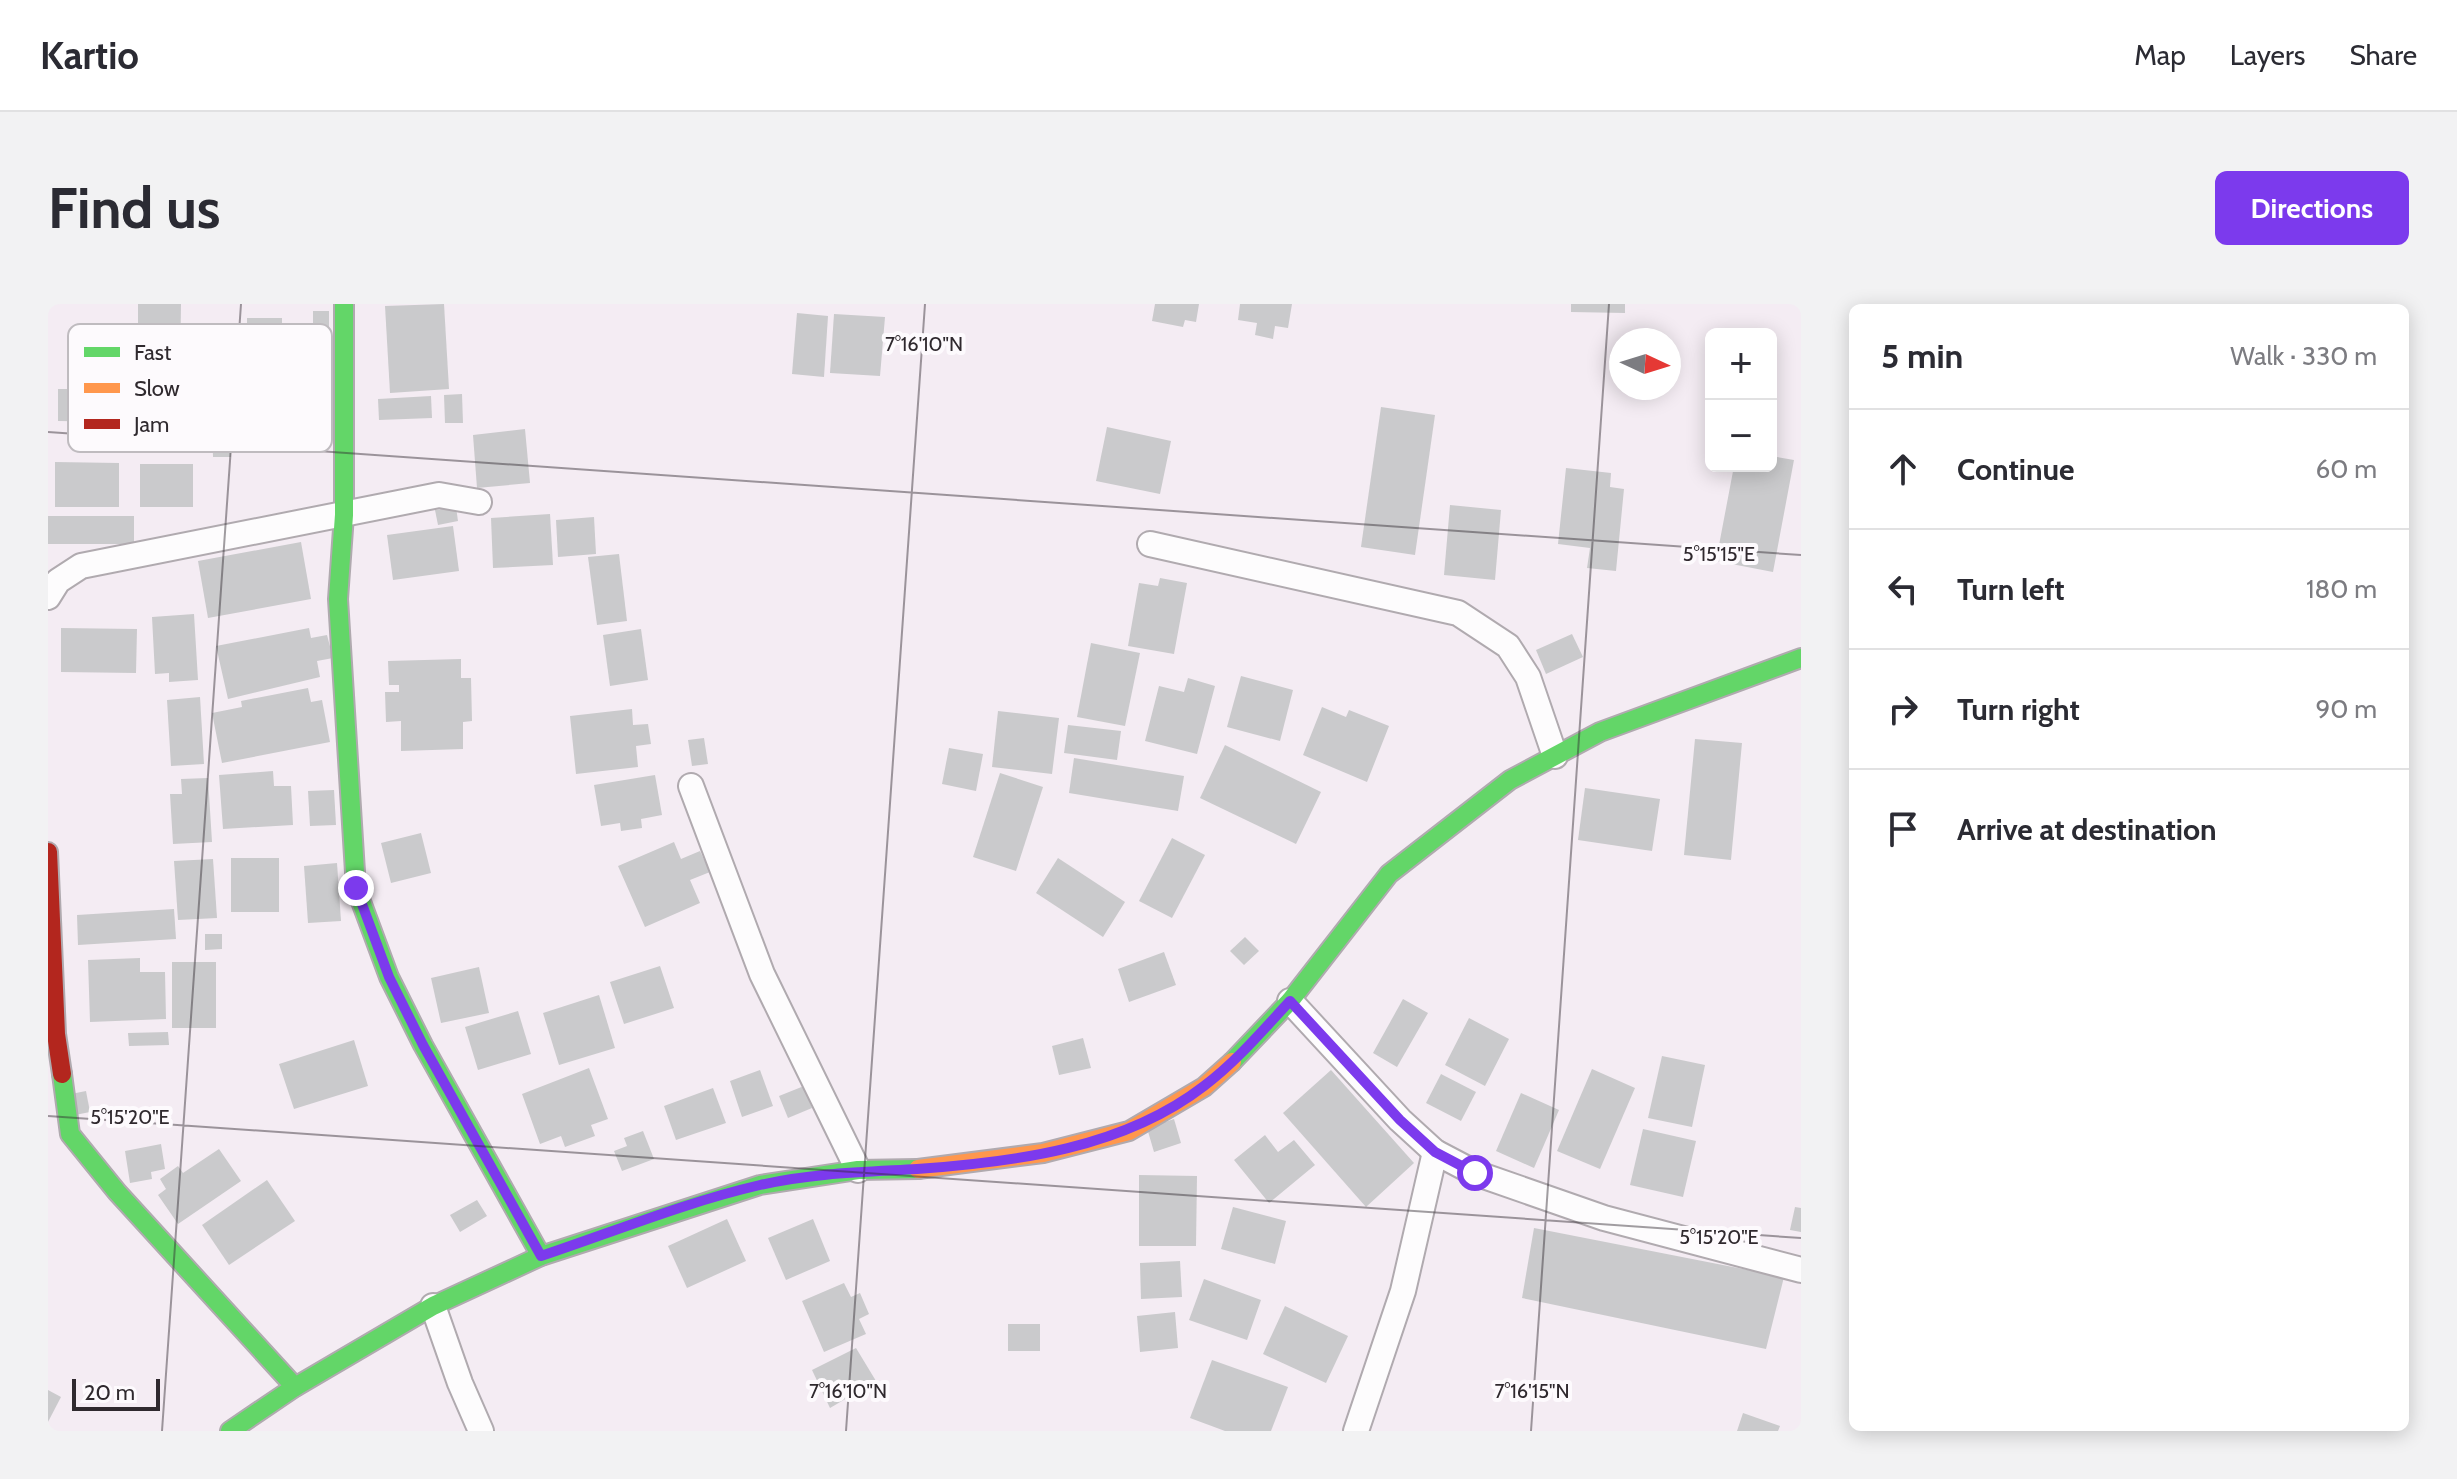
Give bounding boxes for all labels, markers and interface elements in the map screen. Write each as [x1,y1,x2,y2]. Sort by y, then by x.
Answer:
text: Kartio [40,32,139,79]
text: Map [2134,38,2186,72]
text: Layers [2230,38,2305,72]
text: Share [2349,38,2417,72]
button: Directions [2215,171,2409,245]
text: Find us [48,174,221,242]
legend [68,324,332,452]
north arrow [1609,328,1681,400]
map controls [1705,328,1777,472]
button: + [1705,328,1777,400]
text: 7°16'10"N [885,332,963,356]
text: 5 min [1881,335,1963,377]
text: Fast [134,339,172,366]
text: Walk · 330 m [2230,340,2377,372]
text: Slow [134,375,180,402]
button: − [1705,400,1777,472]
text: Jam [133,411,169,438]
icon: ahead [1881,447,1925,491]
text: Continue [1957,451,2074,488]
text: 60 m [2315,453,2377,485]
text: 5°15'15"E [1683,542,1755,566]
icon: left [1881,567,1925,611]
text: Turn left [1957,571,2065,608]
text: 180 m [2306,573,2377,605]
icon: right [1881,687,1925,731]
text: Turn right [1957,691,2080,728]
text: 90 m [2315,693,2377,725]
icon: arrive [1881,807,1925,851]
text: Arrive at destination [1957,811,2217,848]
route end [338,870,374,906]
text: 5°15'20"E [90,1105,170,1129]
route start [1457,1155,1493,1191]
text: 5°15'20"E [1679,1225,1759,1249]
scale bar [72,1375,160,1411]
text: 20 m [84,1379,135,1406]
text: 7°16'10"N [809,1379,887,1403]
text: 7°16'15"N [1494,1379,1570,1403]

